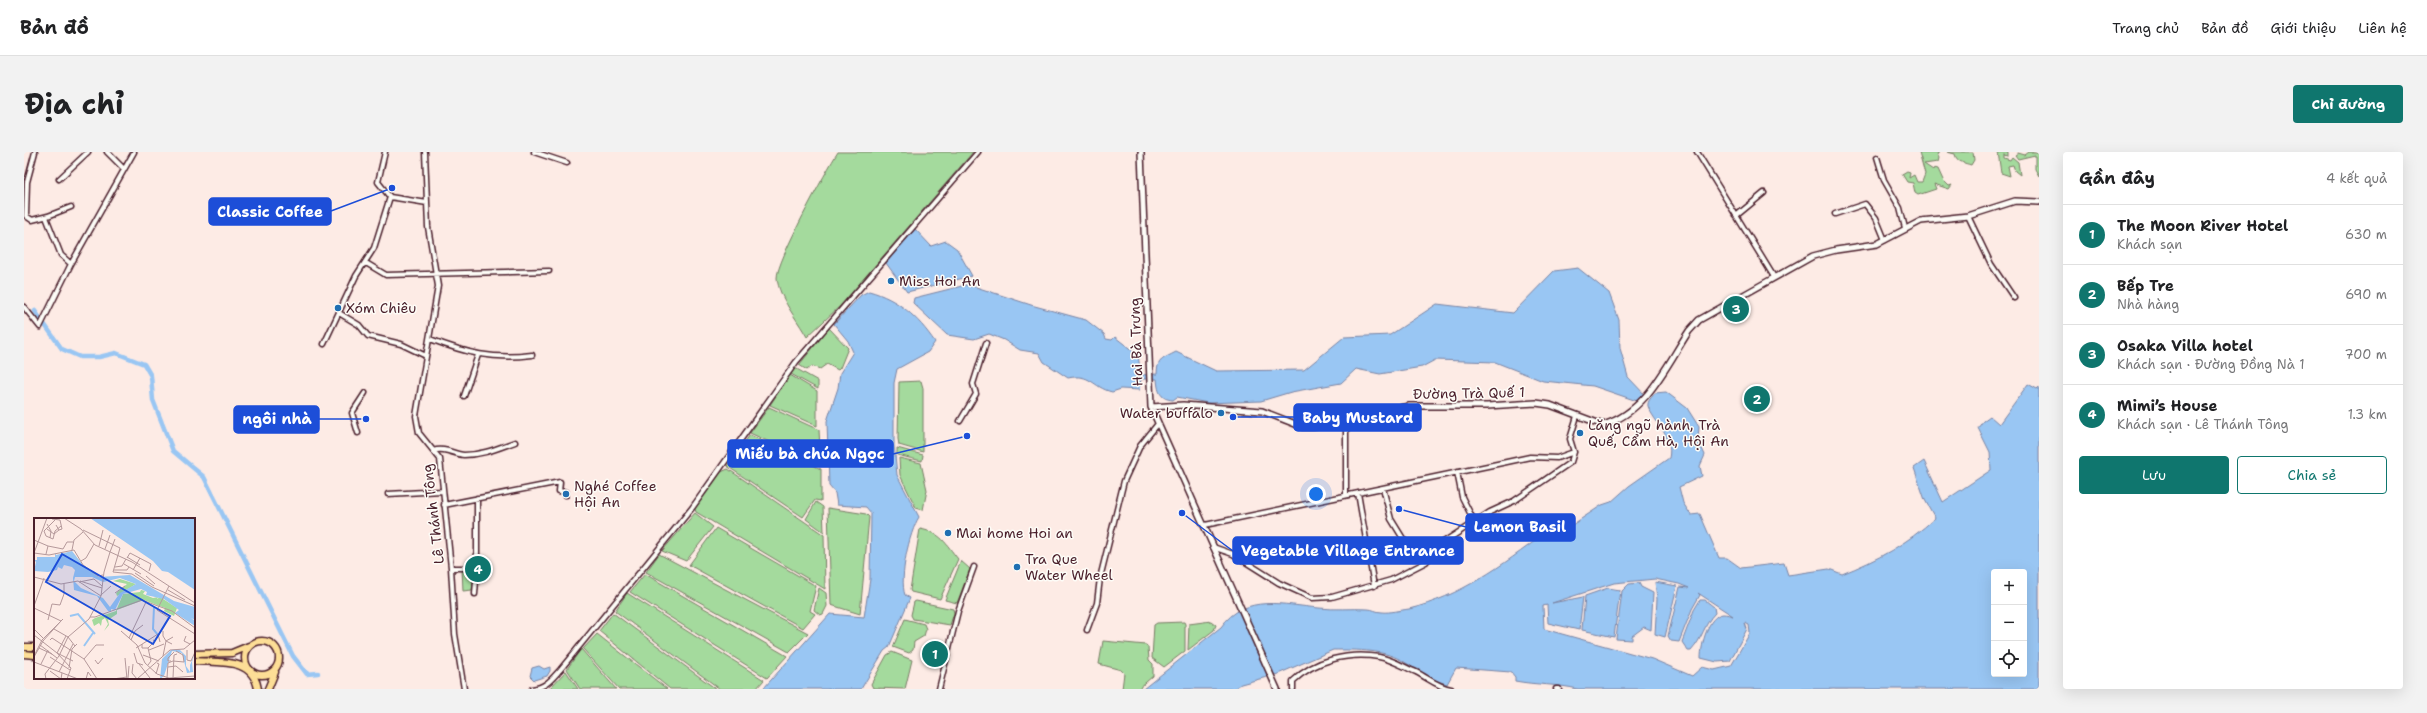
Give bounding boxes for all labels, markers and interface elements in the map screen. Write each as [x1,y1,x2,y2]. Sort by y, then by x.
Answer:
text: Bản đồ [20,15,89,40]
text: Trang chủ [2112,19,2179,37]
text: Bản đồ [2201,19,2248,37]
text: Giới thiệu [2270,19,2336,37]
text: Liên hệ [2358,19,2407,37]
text: Địa chỉ [24,85,124,123]
button: Chỉ đường [2293,85,2403,123]
text: Gần đây [2079,167,2155,189]
text: 4 kết quả [2326,170,2387,187]
callout: Classic Coffee [209,198,331,225]
text: Classic Coffee [217,202,323,222]
text: The Moon River Hotel [2117,216,2288,236]
text: 1 [2089,226,2095,243]
text: 630 m [2345,226,2387,243]
text: Khách sạn [2117,236,2182,253]
place label: Miss Hoi An [899,272,981,290]
marker: Miss Hoi An [886,276,896,286]
text: Bếp Tre [2117,276,2174,296]
text: 2 [2087,286,2097,303]
text: 690 m [2345,286,2387,303]
pin: 3 [1723,294,1749,324]
text: Nhà hàng [2117,296,2179,313]
street label: Hai Bà Trưng [1125,297,1147,387]
place label: Xóm Chiêu [346,299,416,317]
marker: Xóm Chiêu [333,303,343,313]
text: Osaka Villa hotel [2117,336,2253,356]
text: 3 [2087,346,2097,363]
text: 700 m [2344,346,2387,363]
text: Khách sạn · Đường Đồng Nà 1 [2117,356,2305,373]
street label: Đường Trà Quế 1 [1413,383,1525,403]
pin: 2 [1744,384,1770,414]
text: Mimi’s House [2117,396,2218,416]
place label: Water buffalo [1120,404,1213,422]
callout: Baby Mustard [1294,404,1421,431]
callout: ngôi nhà [234,406,319,433]
text: 4 [2087,406,2097,423]
text: 1.3 km [2348,406,2387,423]
marker: Water buffalo [1216,408,1226,418]
text: Baby Mustard [1303,408,1413,428]
text: ngôi nhà [242,409,312,429]
place label: Lăng ngũ hành, Trà Quế, Cẩm Hà, Hội An [1588,416,1729,450]
text: Khách sạn · Lê Thánh Tông [2117,416,2288,433]
marker: Lăng ngũ hành, Trà Quế, Cẩm Hà, Hội An [1575,428,1585,438]
callout: Miếu bà chúa Ngọc [728,440,893,467]
text: Miếu bà chúa Ngọc [735,444,885,464]
button: Lưu [2079,456,2229,494]
button: Chia sẻ [2237,456,2387,494]
street label: Lê Thánh Tông [418,463,448,565]
place label: Nghé Coffee Hội An [574,477,657,511]
your location [1306,484,1326,504]
marker: Nghé Coffee Hội An [561,489,571,499]
callout: Lemon Basil [1466,514,1575,541]
text: Lemon Basil [1474,517,1566,537]
inset map [34,518,195,679]
place label: Mai home Hoi an [956,524,1073,542]
marker: Mai home Hoi an [943,528,953,538]
callout: Vegetable Village Entrance [1233,537,1463,564]
text: Vegetable Village Entrance [1241,541,1455,561]
place label: Tra Que Water Wheel [1025,550,1113,584]
pin: 4 [465,554,491,584]
marker: Tra Que Water Wheel [1012,562,1022,572]
map controls [1991,569,2027,677]
button: + [1991,569,2027,605]
button: − [1991,605,2027,641]
pin: 1 [922,639,948,669]
button: locate [1991,641,2027,677]

